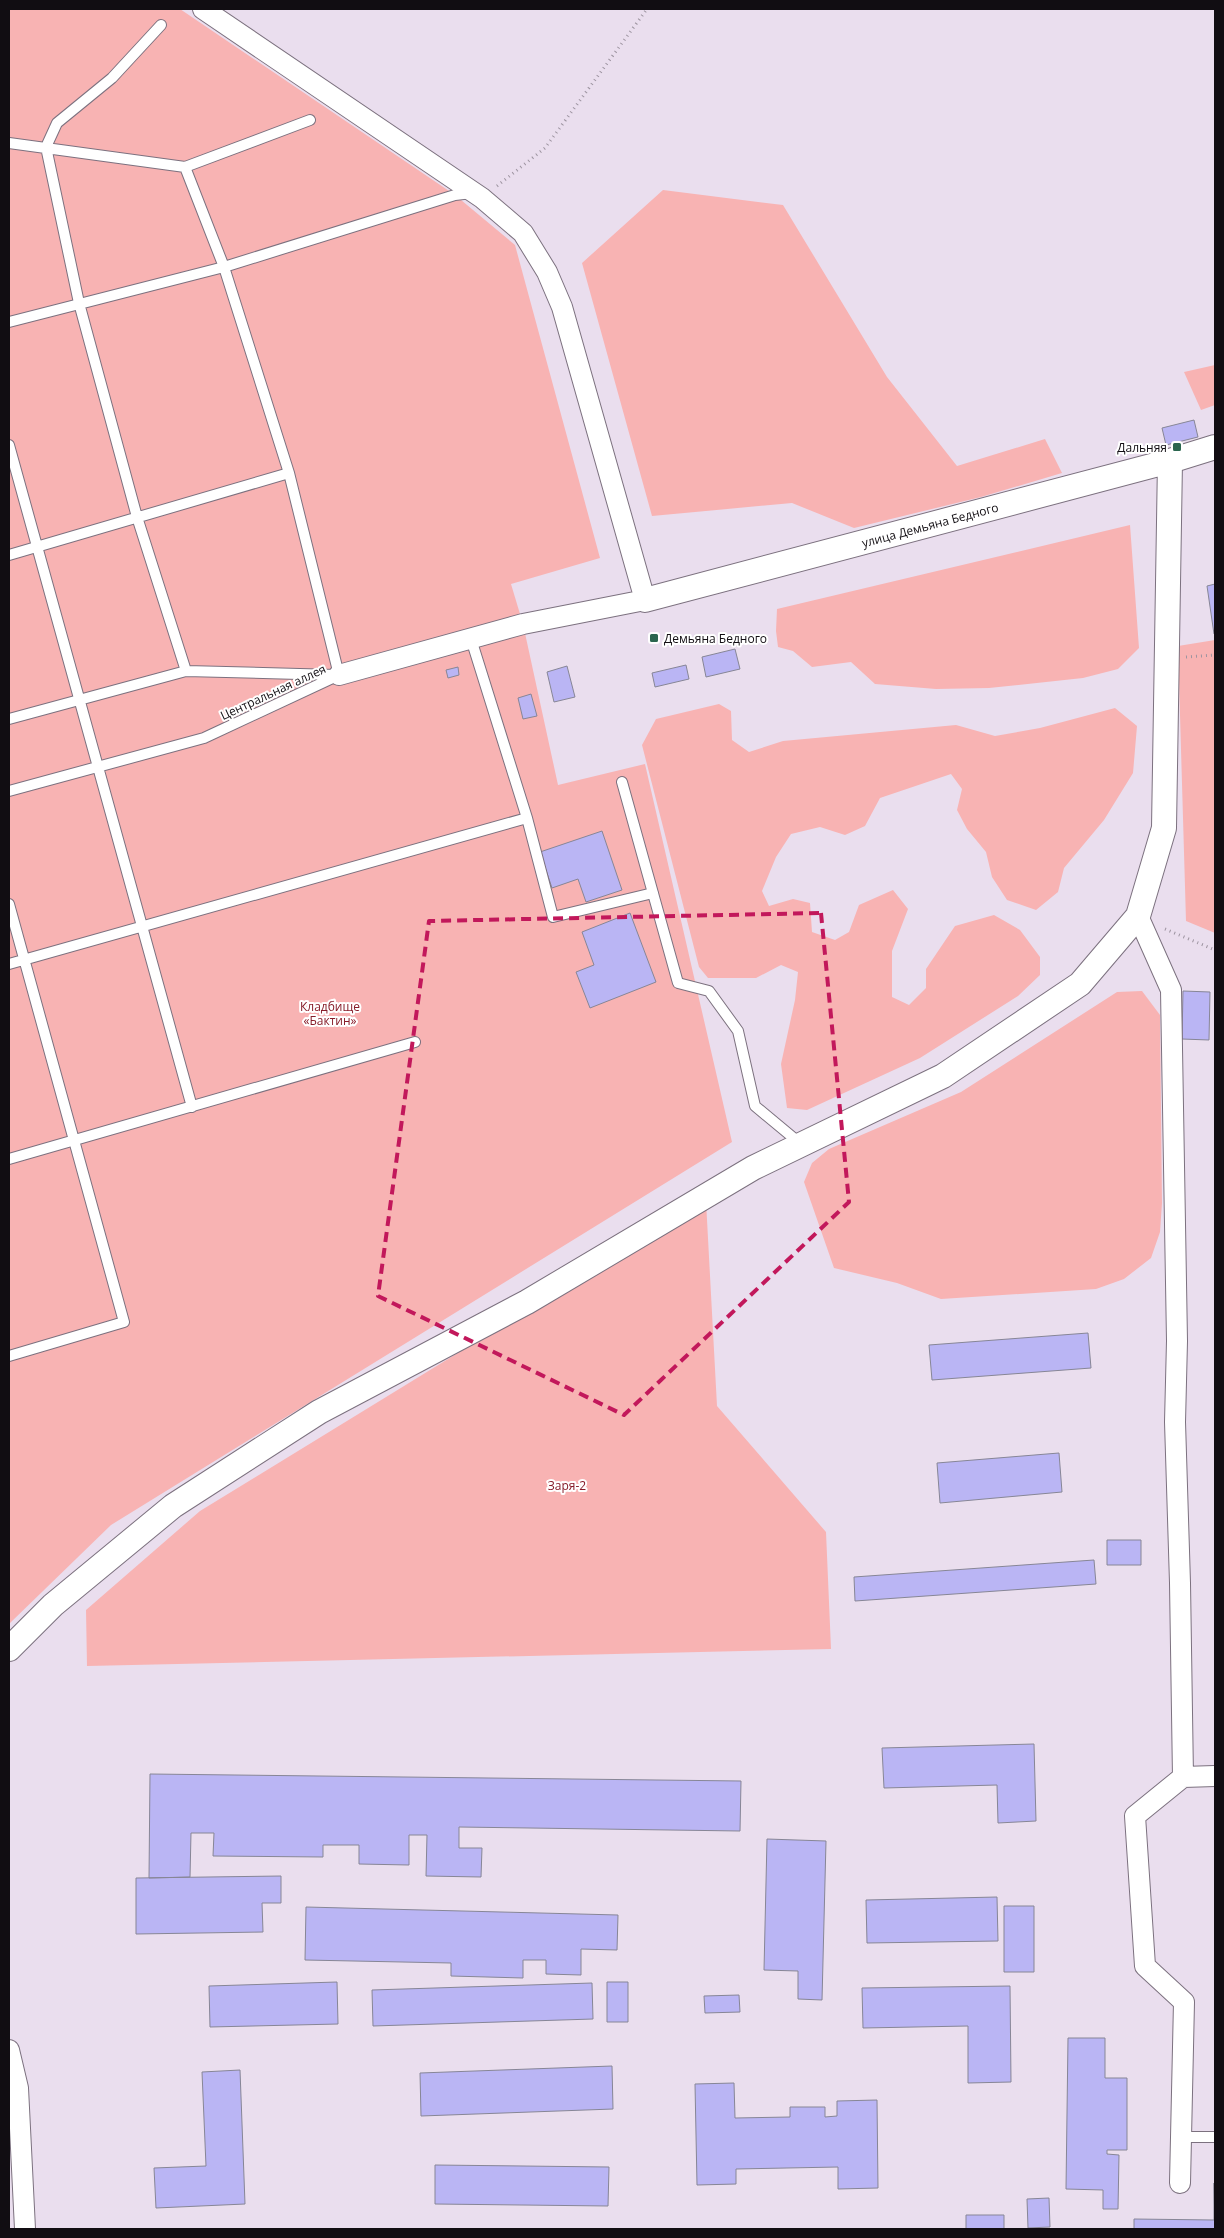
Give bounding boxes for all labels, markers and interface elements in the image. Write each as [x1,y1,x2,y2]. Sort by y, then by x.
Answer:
place label: Дальняя [1117,439,1167,456]
marker: Дальняя [1171,441,1183,453]
street label: улица Демьяна Бедного [860,499,1000,551]
place label: Демьяна Бедного [664,630,767,647]
marker: Демьяна Бедного [648,632,660,644]
street label: Центральная аллея [217,660,329,724]
park label: Кладбище «Бактин» [300,998,360,1029]
park label: Заря-2 [548,1477,586,1494]

